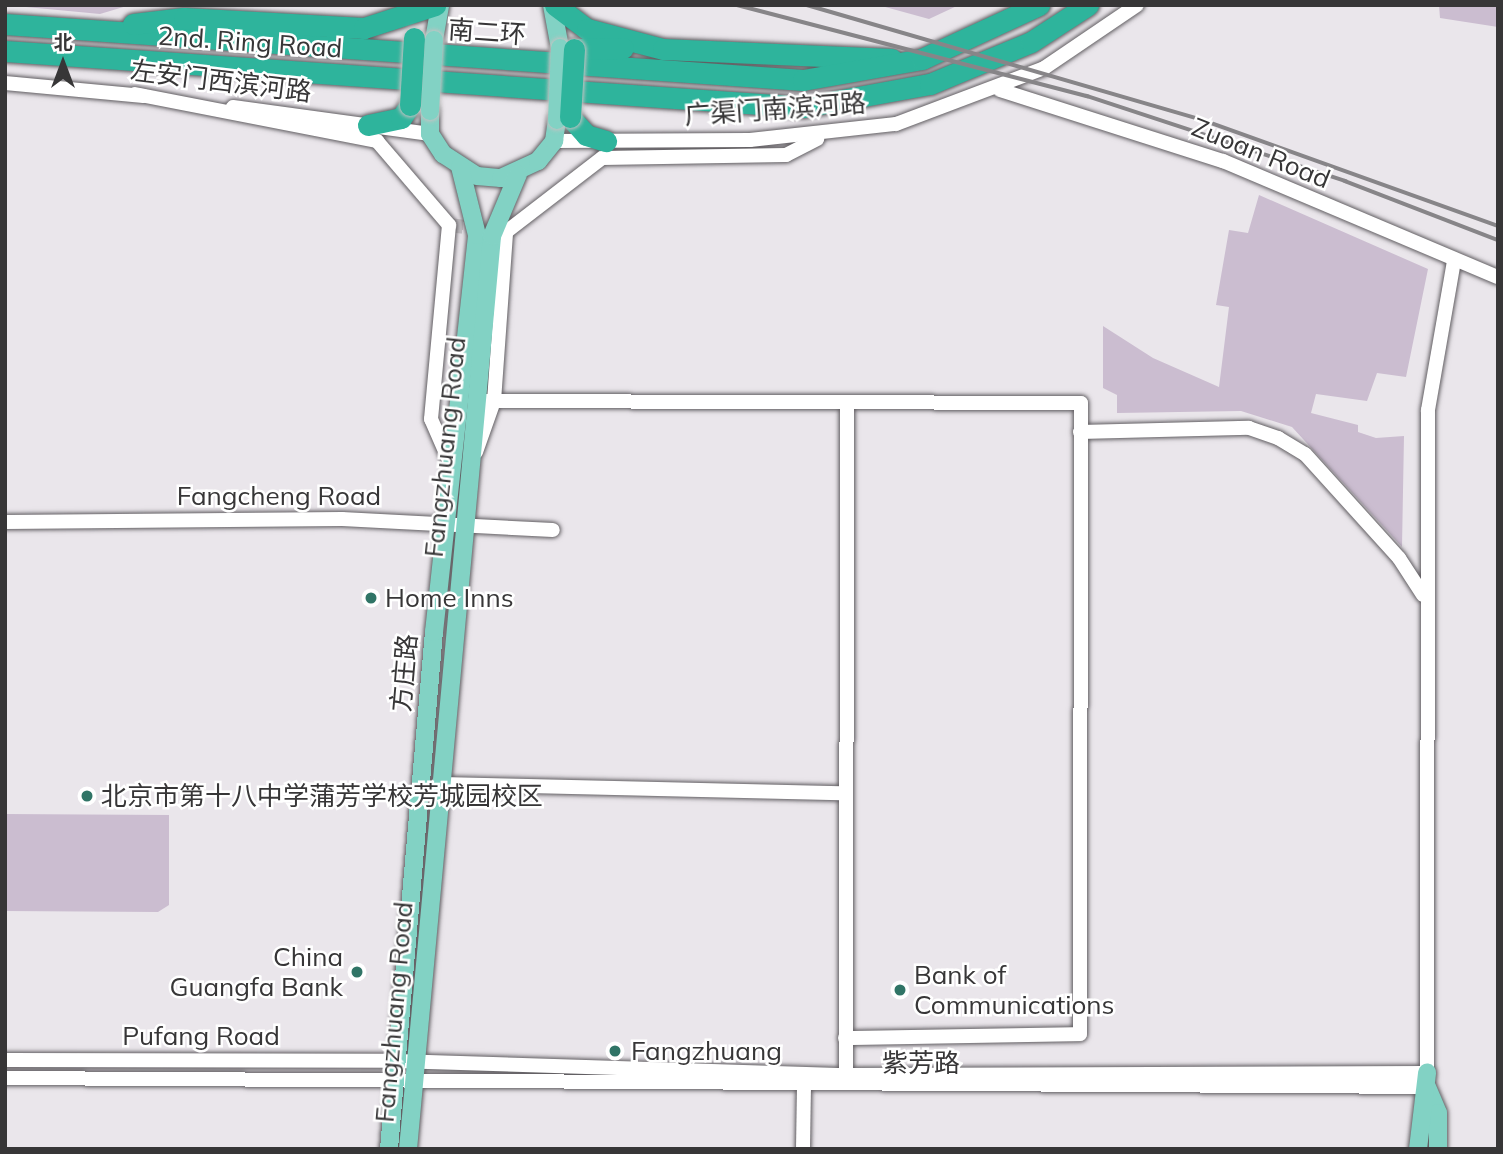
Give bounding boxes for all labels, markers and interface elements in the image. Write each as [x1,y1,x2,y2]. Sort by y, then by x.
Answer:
street label: 南二环 [447,14,527,50]
street label: 2nd. Ring Road [157,20,343,64]
north arrow [28,28,98,98]
text: 北 [53,30,73,54]
street label: 左安门西滨河路 [129,54,313,108]
street label: 广渠门南滨河路 [683,87,867,131]
street label: Zuoan Road [1187,111,1335,195]
street label: Fangzhuang Road [418,335,472,559]
street label: Fangcheng Road [177,480,381,512]
place label: Home Inns [385,582,514,614]
marker: Home Inns [363,590,379,606]
street label: 方庄路 [385,633,423,713]
place label: 北京市第十八中学蒲芳学校芳城园校区 [101,780,543,812]
marker: 北京市第十八中学蒲芳学校芳城园校区 [79,788,95,804]
street label: Fangzhuang Road [369,900,419,1124]
place label: China Guangfa Bank [170,941,343,1002]
place label: Bank of Communications [914,959,1114,1020]
marker: China Guangfa Bank [349,964,365,980]
marker: Bank of Communications [892,982,908,998]
street label: Pufang Road [122,1020,280,1052]
place label: Fangzhuang [631,1035,782,1067]
marker: Fangzhuang [605,1041,625,1061]
street label: 紫芳路 [882,1047,960,1079]

